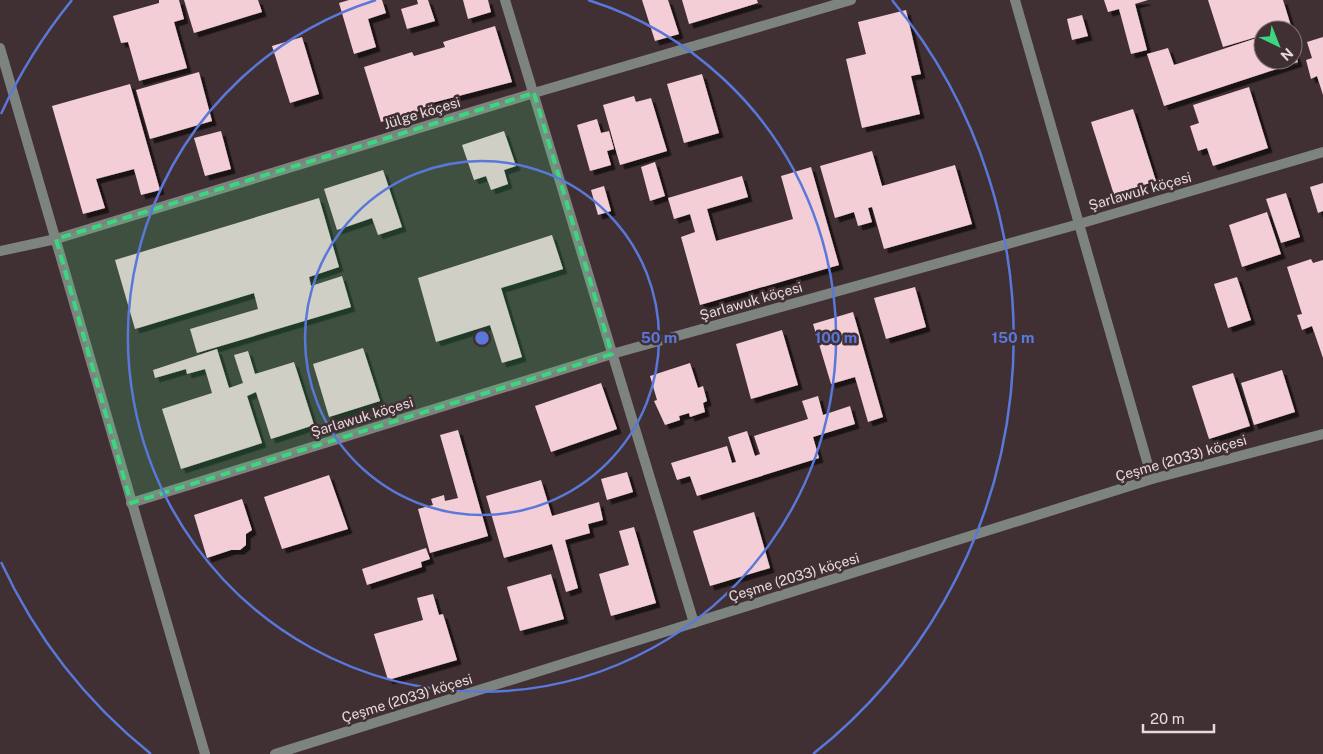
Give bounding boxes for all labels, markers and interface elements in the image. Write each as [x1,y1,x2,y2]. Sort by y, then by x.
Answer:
north arrow [1253,20,1303,70]
text: N [1277,45,1296,64]
street label: Jülge köçesi [382,94,462,132]
street label: Şarlawuk köçesi [1087,169,1193,213]
street label: Şarlawuk köçesi [698,279,804,323]
centre of rings [473,329,491,347]
text: 50 m [641,329,677,346]
text: 100 m [815,329,857,346]
text: 150 m [991,329,1035,346]
street label: Şarlawuk köçesi [309,394,415,440]
street label: Çeşme (2033) köçesi [1114,432,1248,484]
street label: Çeşme (2033) köçesi [727,550,861,604]
street label: Çeşme (2033) köçesi [340,671,474,725]
scale bar [1143,702,1214,734]
text: 20 m [1150,710,1185,727]

